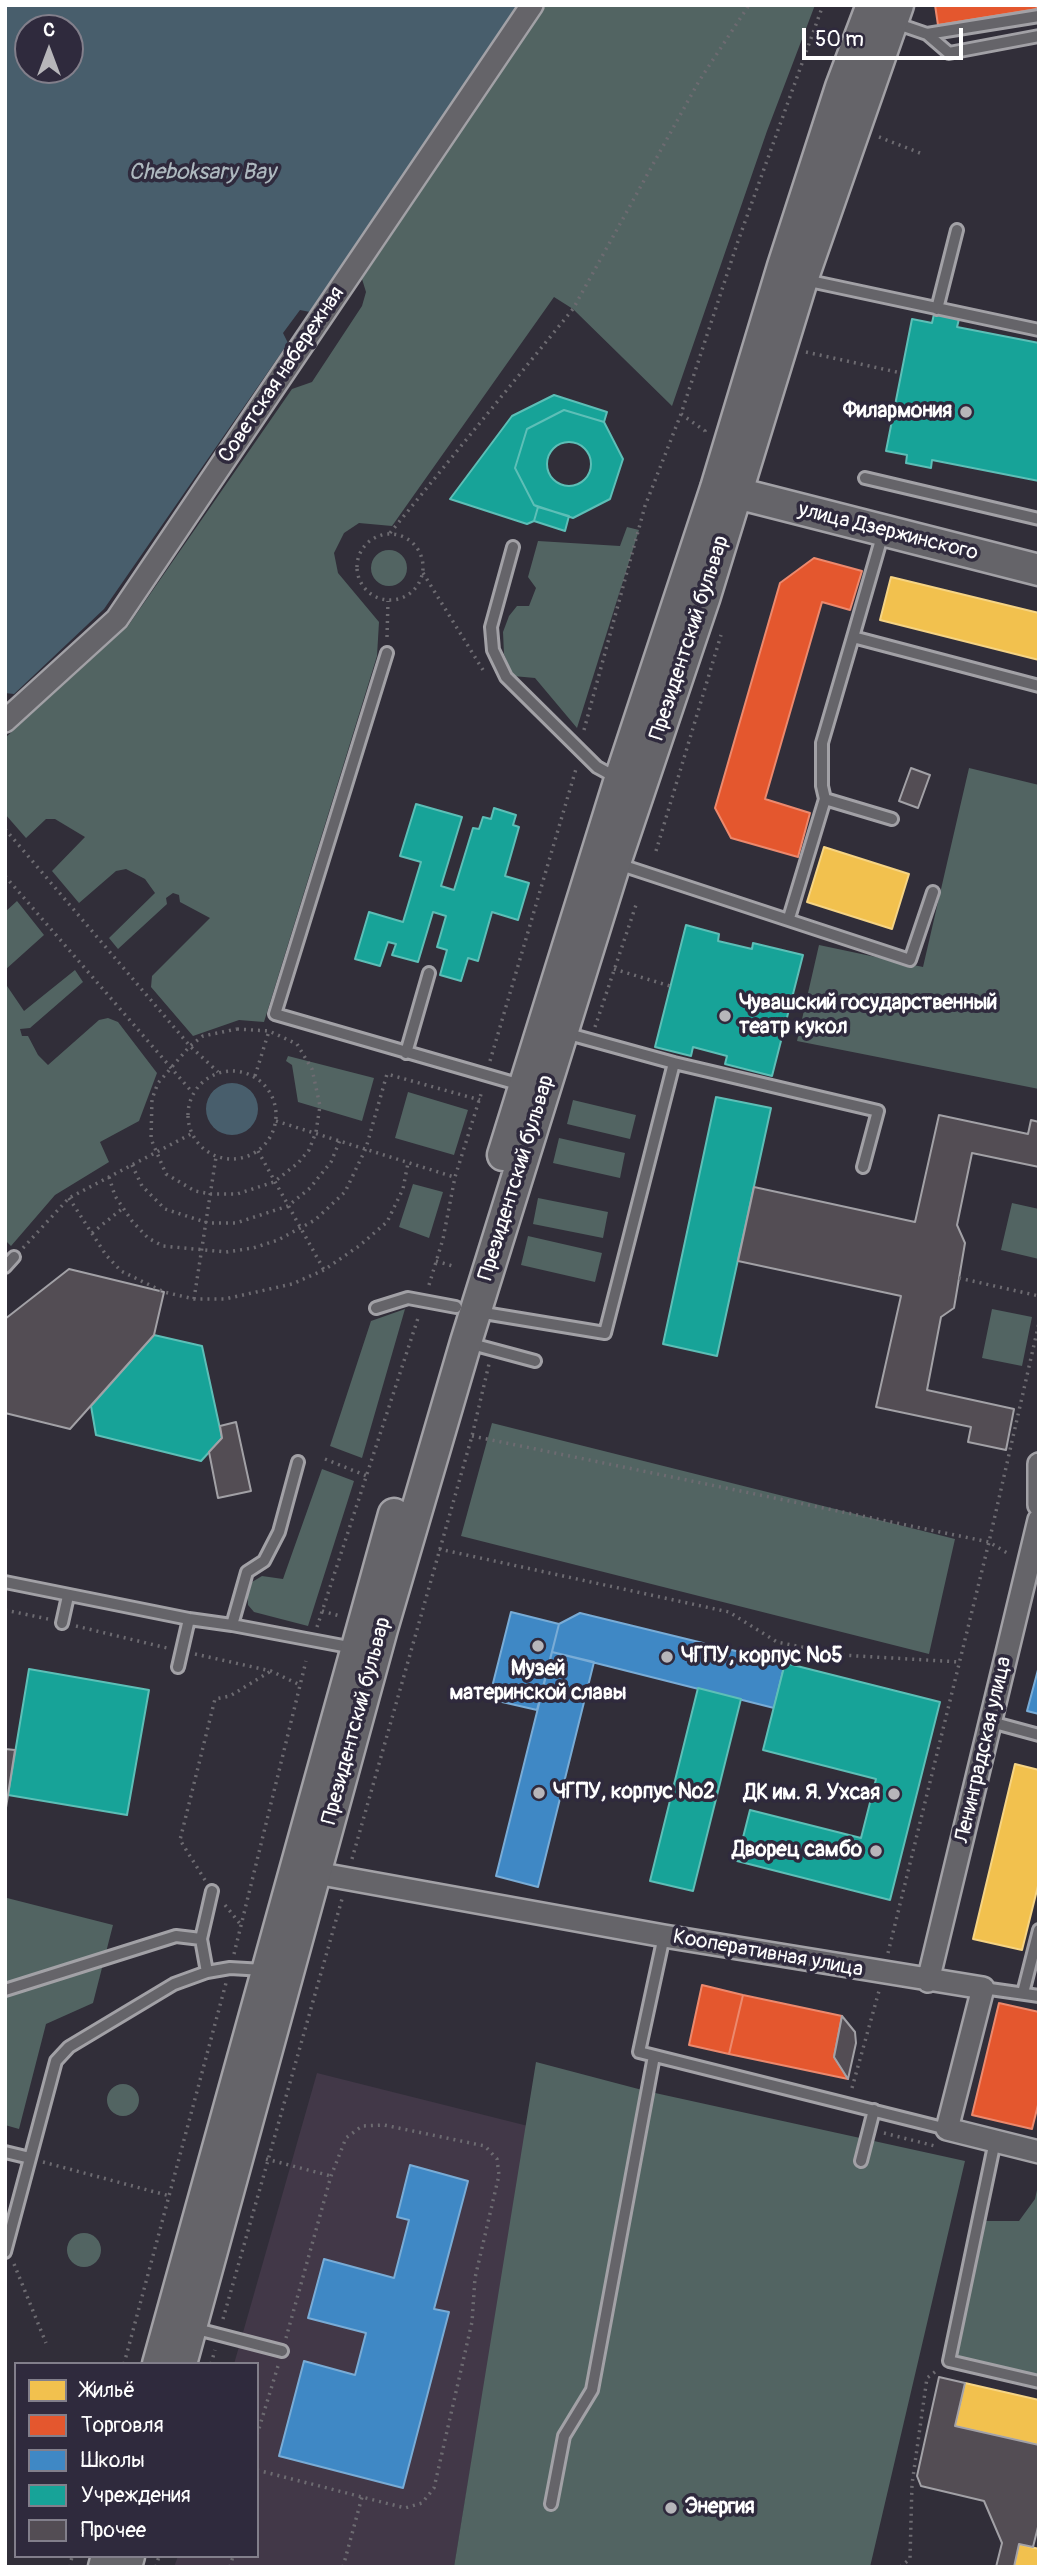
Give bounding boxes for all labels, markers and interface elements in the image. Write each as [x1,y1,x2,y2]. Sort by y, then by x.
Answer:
north arrow [14,14,84,84]
scale bar [806,14,967,58]
text: С [43,18,55,42]
text: 50 m [815,26,864,53]
water label: Cheboksary Bay [128,159,276,187]
street label: Советская набережная [214,282,350,468]
place label: Филармония [843,399,952,425]
marker: Филармония [958,404,974,420]
street label: улица Дзержинского [796,497,980,567]
street label: Президентский бульвар [645,533,735,743]
place label: Чувашский государственный театр кукол [739,991,997,1041]
marker: Чувашский государственный театр кукол [717,1008,733,1024]
street label: Президентский бульвар [474,1072,560,1284]
street label: Президентский бульвар [317,1615,397,1827]
marker: Музей материнской славы [530,1638,546,1654]
place label: ЧГПУ, корпус №5 [681,1644,843,1670]
marker: ЧГПУ, корпус №5 [659,1649,675,1665]
street label: Ленинградская улица [950,1654,1018,1846]
place label: Музей материнской славы [450,1657,626,1707]
place label: ЧГПУ, корпус №2 [553,1780,715,1806]
place label: ДК им. Я. Ухсая [744,1781,880,1807]
marker: ЧГПУ, корпус №2 [531,1785,547,1801]
marker: ДК им. Я. Ухсая [886,1786,902,1802]
place label: Дворец самбо [732,1838,862,1864]
marker: Дворец самбо [868,1843,884,1859]
street label: Кооперативная улица [671,1925,865,1983]
legend [14,2362,259,2558]
text: Жильё [81,2377,135,2404]
text: Торговля [81,2412,164,2439]
text: Школы [81,2447,145,2474]
text: Учреждения [81,2482,191,2509]
place label: Энергия [685,2495,755,2521]
marker: Энергия [663,2500,679,2516]
text: Прочее [81,2517,146,2544]

